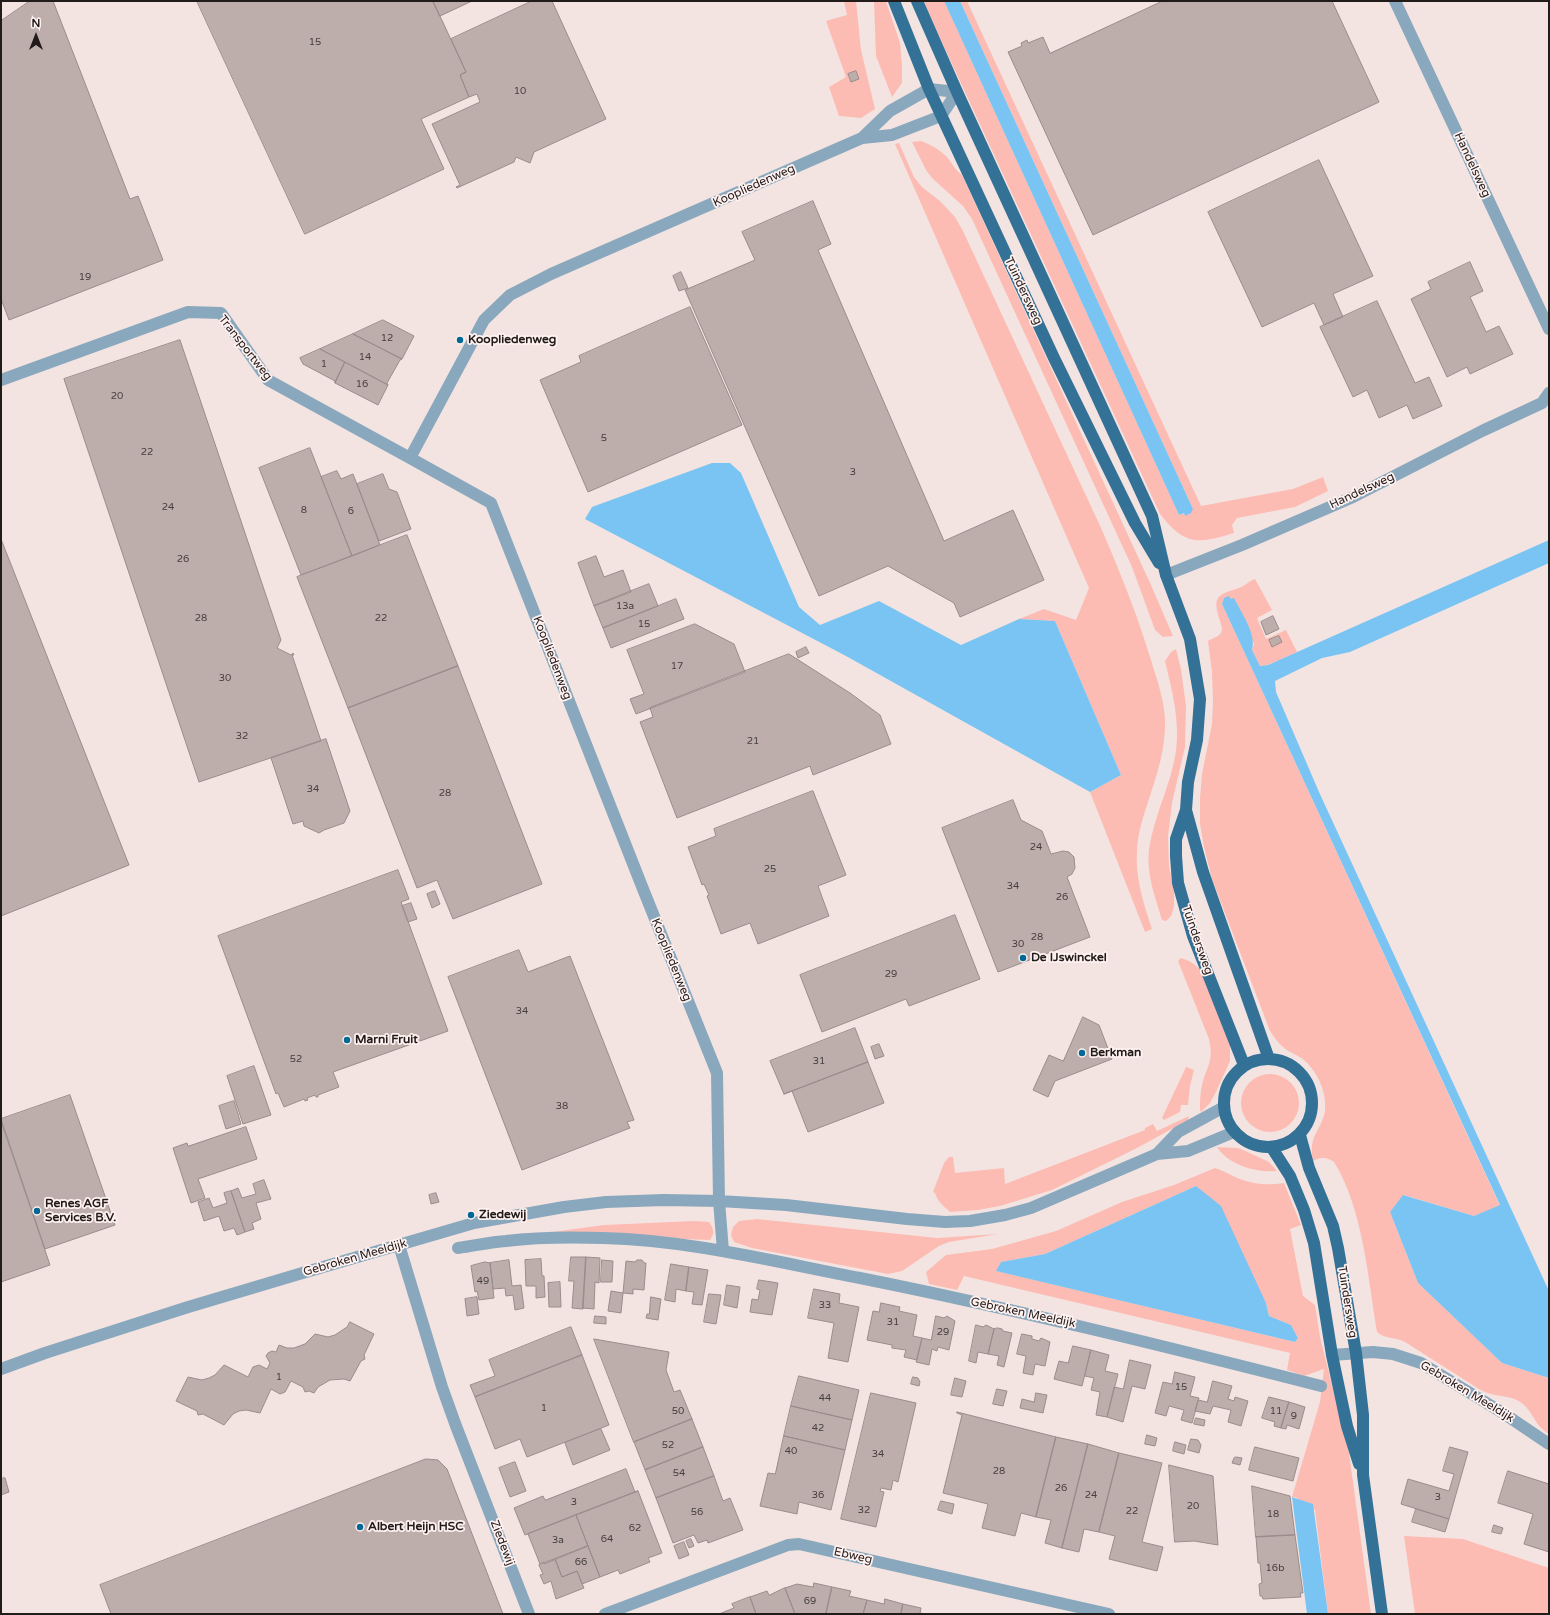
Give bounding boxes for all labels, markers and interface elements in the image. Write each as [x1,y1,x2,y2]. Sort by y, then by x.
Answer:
north arrow [16,16,56,56]
text: N [32,17,40,30]
house number: 15 [309,36,321,48]
house number: 10 [514,85,526,97]
street label: Handelsweg [1451,130,1493,200]
street label: Koopliedenweg [711,161,797,211]
street label: Tuindersweg [1001,255,1045,327]
house number: 19 [79,271,91,283]
street label: Transportweg [215,313,275,383]
house number: 12 [381,332,393,344]
place label: Koopliedenweg [468,333,556,347]
marker: Koopliedenweg [455,335,465,345]
house number: 14 [359,351,371,363]
house number: 1 [321,358,327,370]
house number: 16 [356,378,368,390]
house number: 20 [111,390,123,402]
house number: 5 [601,432,607,444]
house number: 22 [141,446,153,458]
house number: 3 [850,466,856,478]
street label: Handelsweg [1327,470,1397,512]
house number: 24 [162,501,174,513]
house number: 8 [301,504,307,516]
house number: 6 [348,505,354,517]
house number: 26 [177,553,189,565]
house number: 13a [616,600,634,612]
house number: 28 [195,612,207,624]
house number: 22 [375,612,387,624]
street label: Koopliedenweg [529,614,575,702]
house number: 15 [638,618,650,630]
house number: 17 [671,660,683,672]
house number: 30 [219,672,231,684]
house number: 32 [236,730,248,742]
house number: 21 [747,735,759,747]
house number: 34 [307,783,319,795]
house number: 28 [439,787,451,799]
house number: 24 [1030,841,1042,853]
house number: 25 [764,863,776,875]
house number: 34 [1007,880,1019,892]
house number: 26 [1056,891,1068,903]
street label: Tuindersweg [1178,903,1216,977]
street label: Koopliedenweg [648,916,694,1004]
house number: 28 [1031,931,1043,943]
house number: 30 [1012,938,1024,950]
place label: De IJswinckel [1031,951,1107,965]
marker: De IJswinckel [1018,953,1028,963]
house number: 29 [885,968,897,980]
house number: 34 [516,1005,528,1017]
place label: Marni Fruit [355,1033,418,1047]
marker: Marni Fruit [342,1035,352,1045]
place label: Berkman [1090,1046,1141,1060]
marker: Berkman [1077,1048,1087,1058]
house number: 52 [290,1053,302,1065]
house number: 31 [813,1055,825,1067]
house number: 38 [556,1100,568,1112]
place label: Renes AGF Services B.V. [45,1197,116,1225]
marker: Renes AGF Services B.V. [32,1206,42,1216]
place label: Ziedewij [479,1208,526,1222]
marker: Ziedewij [466,1210,476,1220]
street label: Gebroken Meeldijk [302,1236,408,1280]
street label: Tuindersweg [1334,1265,1360,1339]
house number: 49 [477,1275,489,1287]
street label: Gebroken Meeldijk [969,1295,1077,1331]
house number: 33 [819,1299,831,1311]
house number: 31 [887,1316,899,1328]
house number: 29 [937,1326,949,1338]
street label: Gebroken Meeldijk [1417,1358,1517,1426]
house number: 1 [276,1371,282,1383]
house number: 15 [1175,1381,1187,1393]
house number: 44 [819,1392,831,1404]
house number: 1 [541,1402,547,1414]
house number: 50 [672,1405,684,1417]
house number: 11 [1270,1405,1282,1417]
house number: 9 [1291,1410,1297,1422]
house number: 42 [812,1422,824,1434]
house number: 52 [662,1439,674,1451]
house number: 40 [785,1445,797,1457]
house number: 34 [872,1448,884,1460]
house number: 28 [993,1465,1005,1477]
house number: 54 [673,1467,685,1479]
house number: 26 [1055,1482,1067,1494]
house number: 36 [812,1489,824,1501]
house number: 24 [1085,1489,1097,1501]
house number: 3 [1435,1491,1441,1503]
house number: 3 [571,1496,577,1508]
house number: 20 [1187,1500,1199,1512]
house number: 32 [858,1504,870,1516]
house number: 22 [1126,1505,1138,1517]
house number: 56 [691,1506,703,1518]
house number: 18 [1267,1508,1279,1520]
street label: Ziedewij [487,1518,517,1568]
place label: Albert Heijn HSC [368,1520,463,1534]
marker: Albert Heijn HSC [355,1522,365,1532]
house number: 62 [629,1522,641,1534]
house number: 64 [601,1533,613,1545]
house number: 3a [552,1534,564,1546]
street label: Ebweg [832,1545,874,1567]
house number: 66 [575,1556,587,1568]
house number: 16b [1266,1562,1284,1574]
house number: 69 [804,1595,816,1607]

